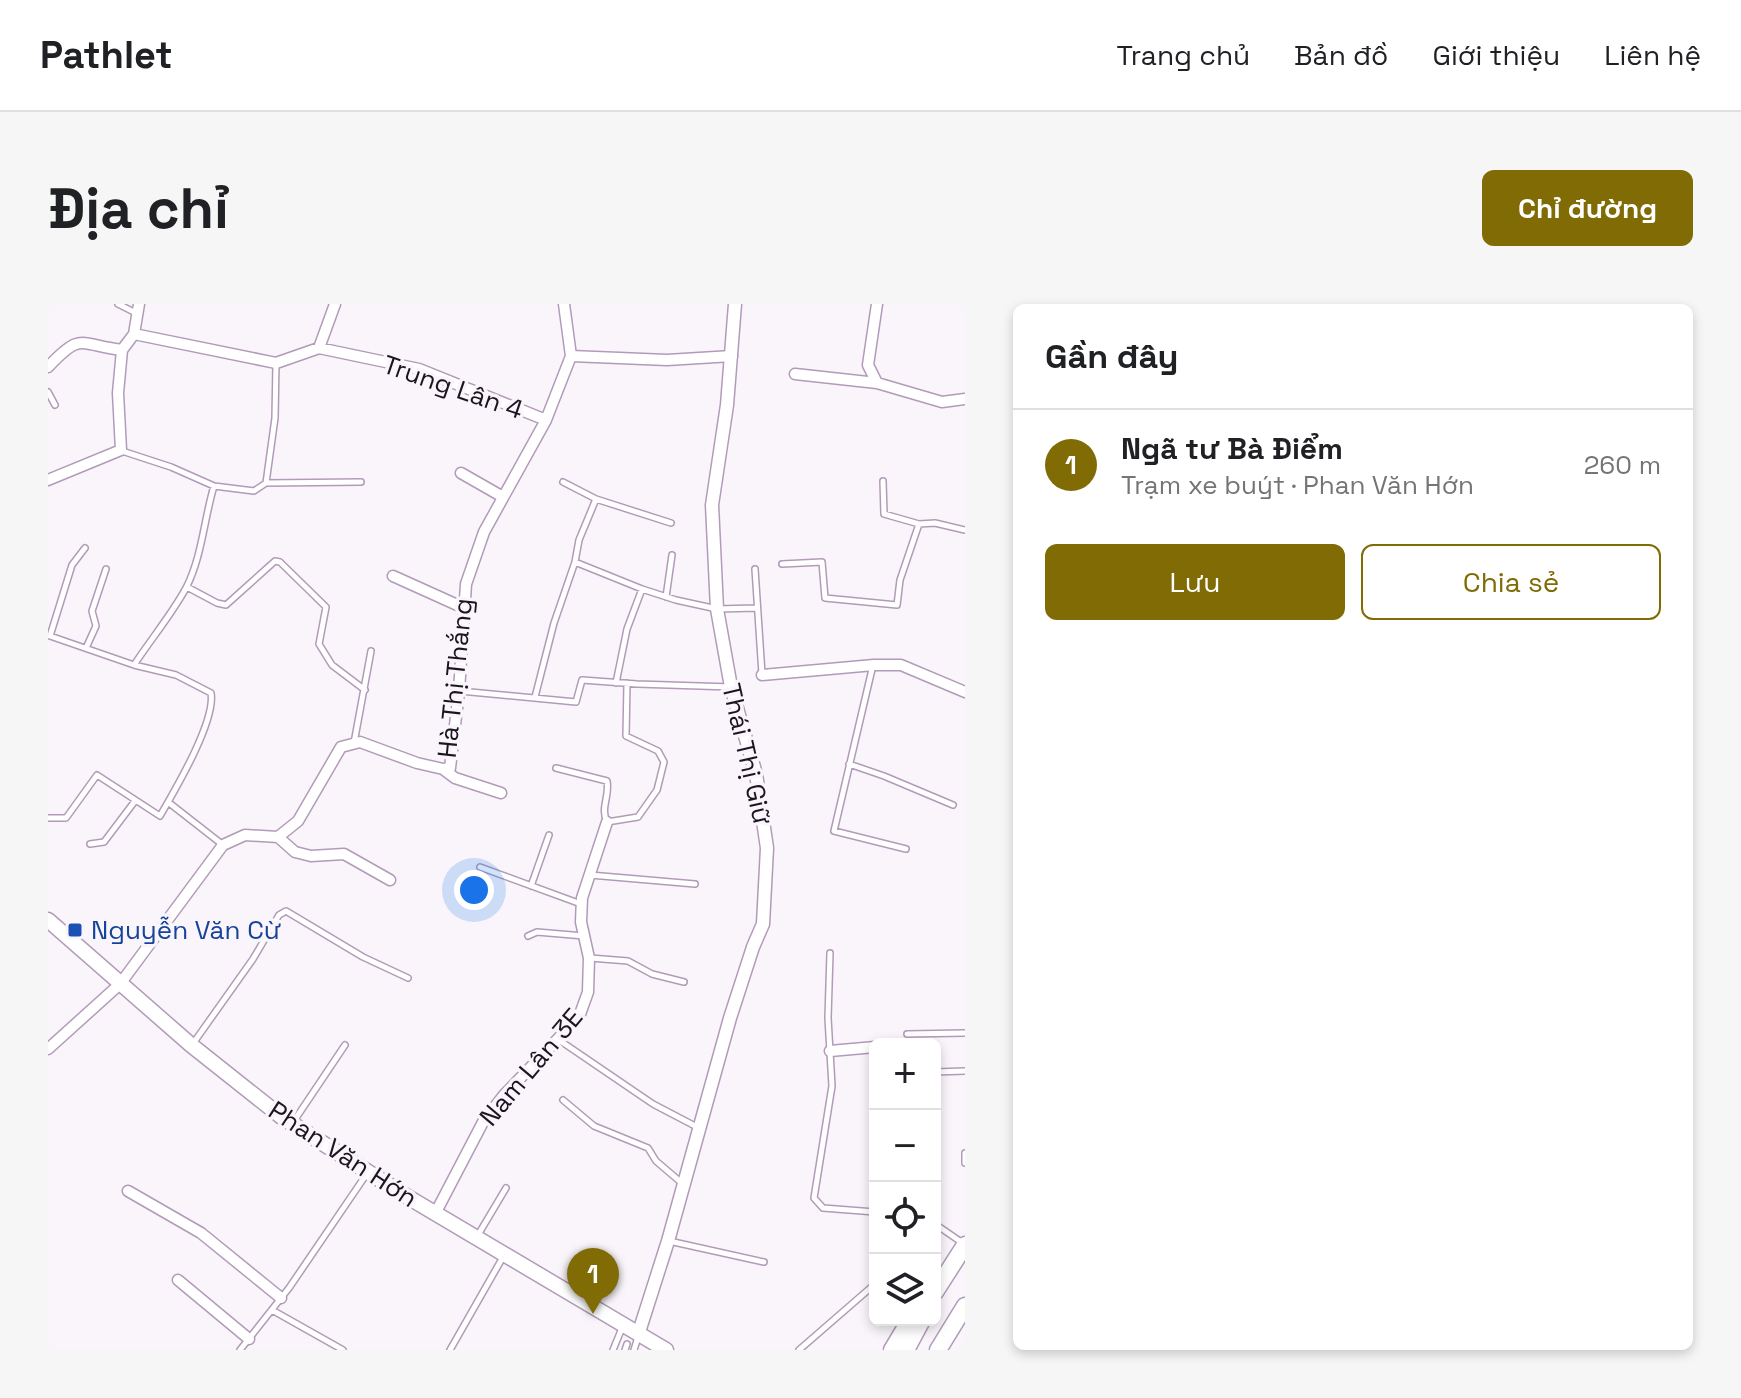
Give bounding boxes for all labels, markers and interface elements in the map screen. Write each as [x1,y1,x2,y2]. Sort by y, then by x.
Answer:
text: Pathlet [40,31,173,79]
text: Trang chủ [1116,37,1250,73]
text: Bản đồ [1294,37,1388,73]
text: Giới thiệu [1432,37,1560,73]
text: Liên hệ [1604,37,1701,73]
button: Chỉ đường [1482,170,1693,246]
text: Địa chỉ [48,173,229,244]
text: Gần đây [1045,335,1179,378]
street label: Trung Lân 4 [378,347,528,427]
text: Ngã tư Bà Điểm [1121,429,1343,468]
text: 1 [1065,448,1077,482]
text: 260 m [1584,448,1661,482]
text: Trạm xe buýt · Phan Văn Hớn [1121,468,1474,502]
button: Lưu [1045,544,1345,620]
button: Chia sẻ [1361,544,1661,620]
street label: Hà Thị Thắng [430,596,480,760]
street label: Thái Thị Giữ [714,680,780,828]
your location [454,870,494,910]
place label: Nguyễn Văn Cừ [91,913,281,947]
marker: Nguyễn Văn Cừ [66,921,84,939]
street label: Nam Lân 3E [472,1001,590,1133]
map controls [869,1038,941,1326]
button: + [869,1038,941,1110]
street label: Phan Văn Hớn [262,1093,424,1215]
button: − [869,1110,941,1182]
button: locate [869,1182,941,1254]
pin: 1 [567,1248,619,1314]
button: layers [869,1254,941,1326]

